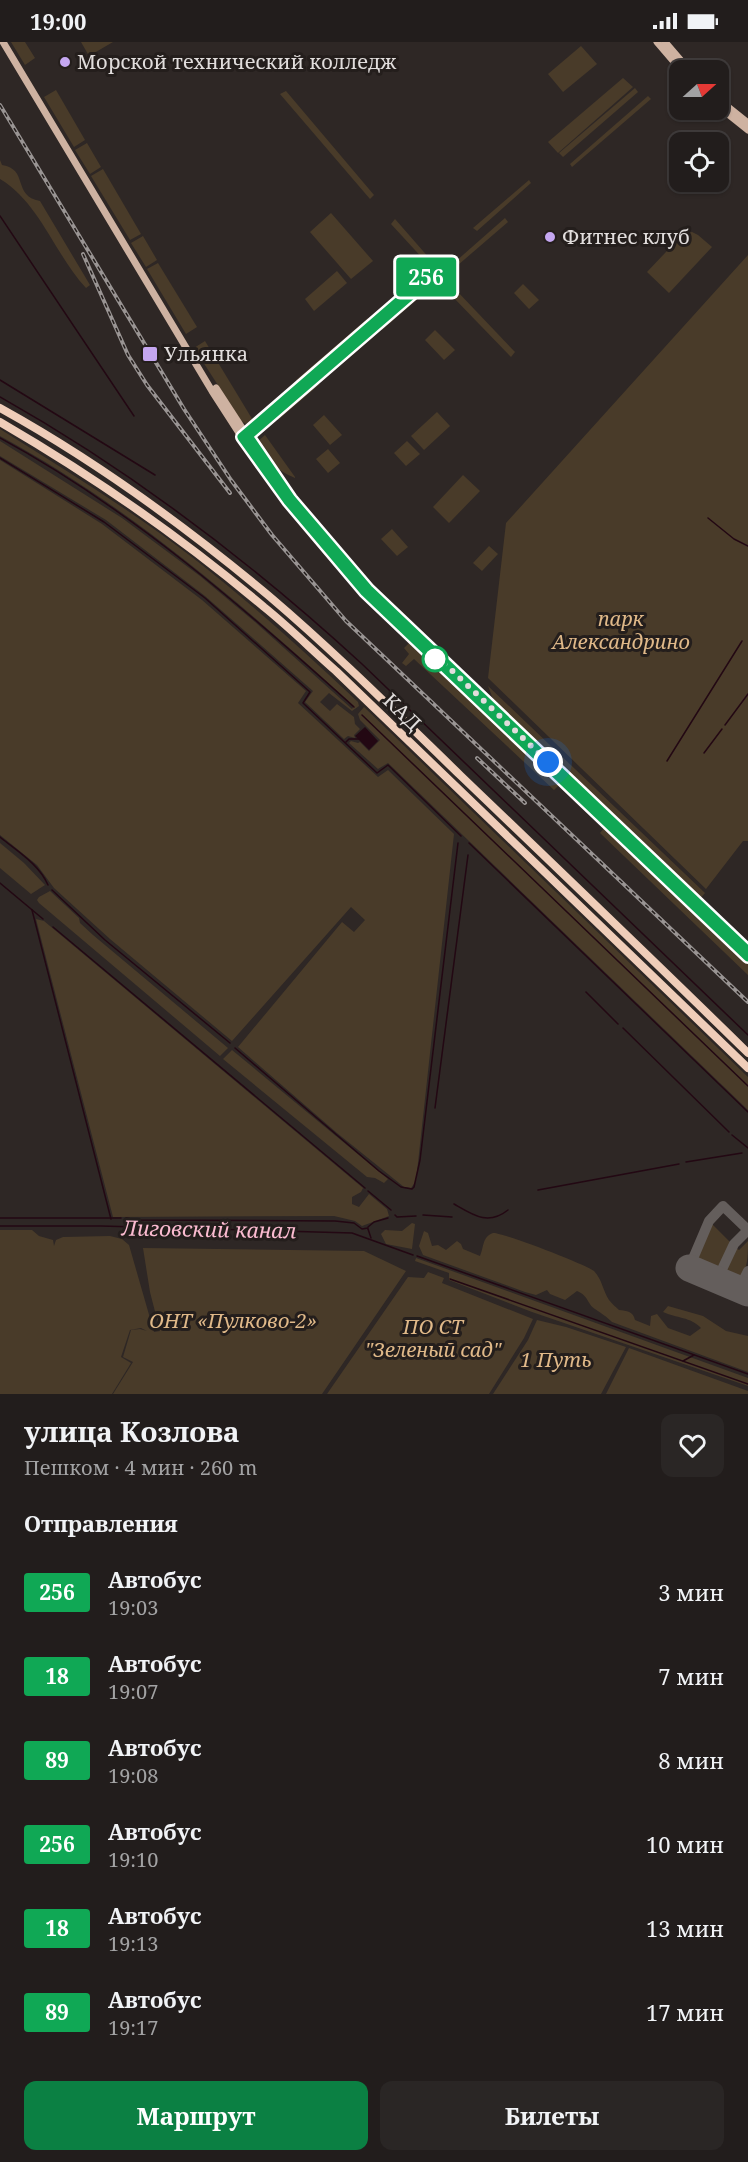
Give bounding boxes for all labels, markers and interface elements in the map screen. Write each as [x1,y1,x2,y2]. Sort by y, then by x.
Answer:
text: 19:00 [30,6,86,36]
place label: Морской технический колледж [77,48,396,75]
marker: Морской технический колледж [58,55,72,69]
north arrow [669,60,729,120]
map controls [669,60,729,192]
button: locate [669,132,729,192]
place label: Фитнес клуб [562,223,690,250]
marker: Фитнес клуб [543,230,557,244]
line badge: 256 [392,258,460,296]
text: 256 [408,263,444,291]
place label: Ульянка [164,340,248,367]
marker: Ульянка [141,345,159,363]
park label: парк Александрино [550,605,690,655]
unlabelled marker [422,646,448,672]
street label: КАД [377,687,427,736]
your location [533,747,563,777]
water label: Лиговский канал [121,1213,297,1245]
park label: ОНТ «Пулково-2» [149,1307,317,1334]
park label: ПО СТ "Зеленый сад" [365,1313,502,1363]
park label: 1 Путь [520,1346,592,1373]
text: улица Козлова [24,1412,240,1450]
button: heart [661,1414,724,1477]
text: Пешком · 4 мин · 260 m [24,1454,257,1481]
text: Отправления [24,1508,178,1538]
text: Автобус [108,1564,201,1594]
text: 3 мин [658,1577,724,1607]
text: 256 [39,1578,75,1606]
text: 19:03 [108,1594,158,1621]
text: Автобус [108,1648,201,1678]
text: 7 мин [658,1661,724,1691]
text: 18 [45,1662,69,1690]
text: 19:07 [108,1678,158,1705]
text: Автобус [108,1732,201,1762]
text: 8 мин [658,1745,724,1775]
text: 89 [45,1746,69,1774]
text: 19:08 [108,1762,158,1789]
text: Автобус [108,1816,201,1846]
text: 10 мин [646,1829,724,1859]
text: 256 [39,1830,75,1858]
text: 19:10 [108,1846,158,1873]
text: Автобус [108,1900,201,1930]
text: 13 мин [646,1913,724,1943]
text: 18 [45,1914,69,1942]
text: 19:13 [108,1930,158,1957]
text: Автобус [108,1984,201,2014]
text: 17 мин [646,1997,724,2027]
text: 89 [45,1998,69,2026]
text: 19:17 [108,2014,158,2041]
button: Маршрут [24,2081,368,2150]
button: Билеты [380,2081,724,2150]

